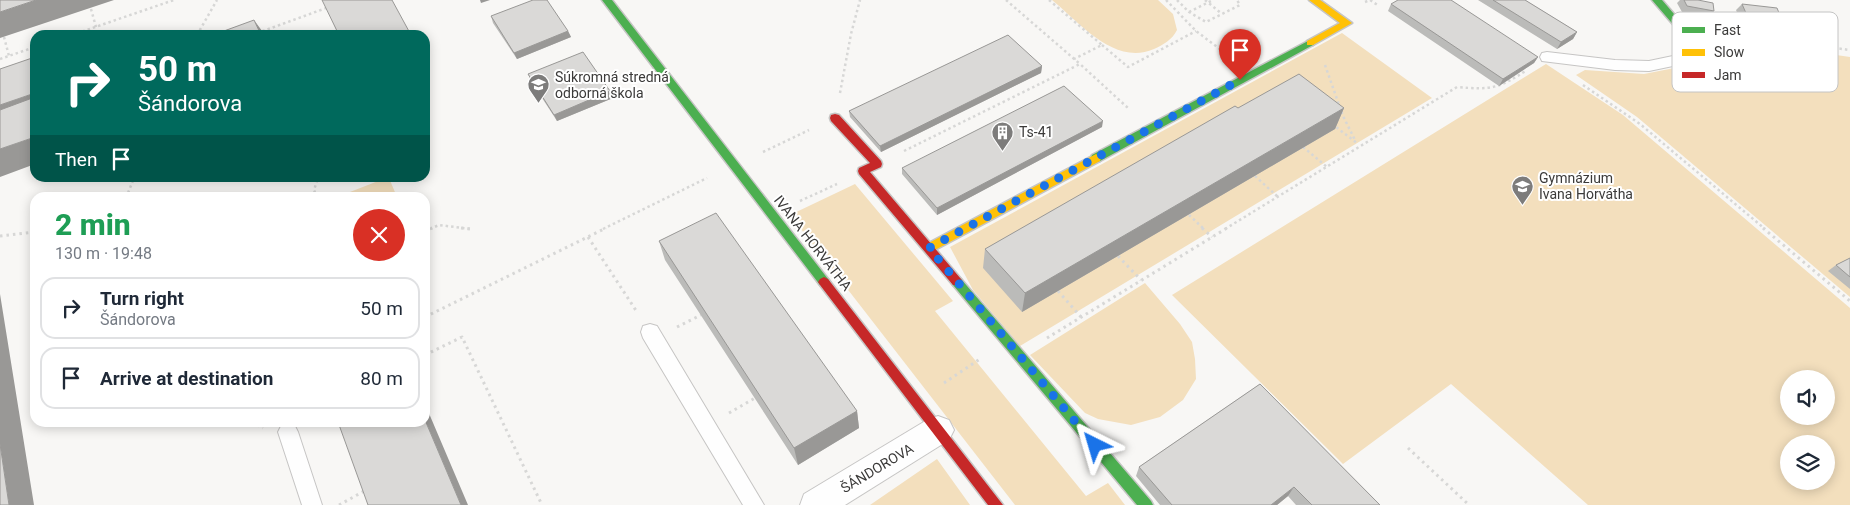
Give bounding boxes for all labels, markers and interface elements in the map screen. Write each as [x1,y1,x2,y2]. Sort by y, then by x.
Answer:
legend [1672,12,1838,92]
text: Fast [1714,22,1741,38]
pin [1219,29,1261,80]
icon: arrive [1226,36,1254,64]
text: Slow [1714,44,1745,60]
text: 50 m [138,49,217,90]
icon: right [55,50,120,115]
text: Jam [1714,67,1742,83]
place label: Súkromná stredná odborná škola [555,69,669,101]
school or university icon: Súkromná stredná odborná škola [527,73,551,104]
text: Šándorova [138,91,242,116]
building icon: Ts-41 [991,120,1015,151]
place label: Ts-41 [1019,124,1053,140]
icon: arrive [107,145,135,173]
text: Then [55,148,97,171]
place label: Gymnázium Ivana Horvátha [1539,170,1633,202]
school or university icon: Gymnázium Ivana Horvátha [1511,174,1535,205]
street label: IVANA HORVÁTHA [771,192,856,294]
text: 2 min [55,207,131,242]
button: close [353,209,405,261]
text: 130 m · 19:48 [55,244,152,263]
text: Turn right [100,287,184,310]
icon: right [57,294,85,322]
text: 50 m [360,297,403,320]
text: Šándorova [100,310,176,329]
icon: arrive [57,364,85,392]
text: Arrive at destination [100,367,273,390]
text: 80 m [360,367,403,390]
map controls [1780,370,1835,490]
button: sound [1780,370,1835,425]
position arrow [1068,418,1120,470]
button: layers [1780,435,1835,490]
street label: ŠÁNDOROVA [837,439,916,496]

